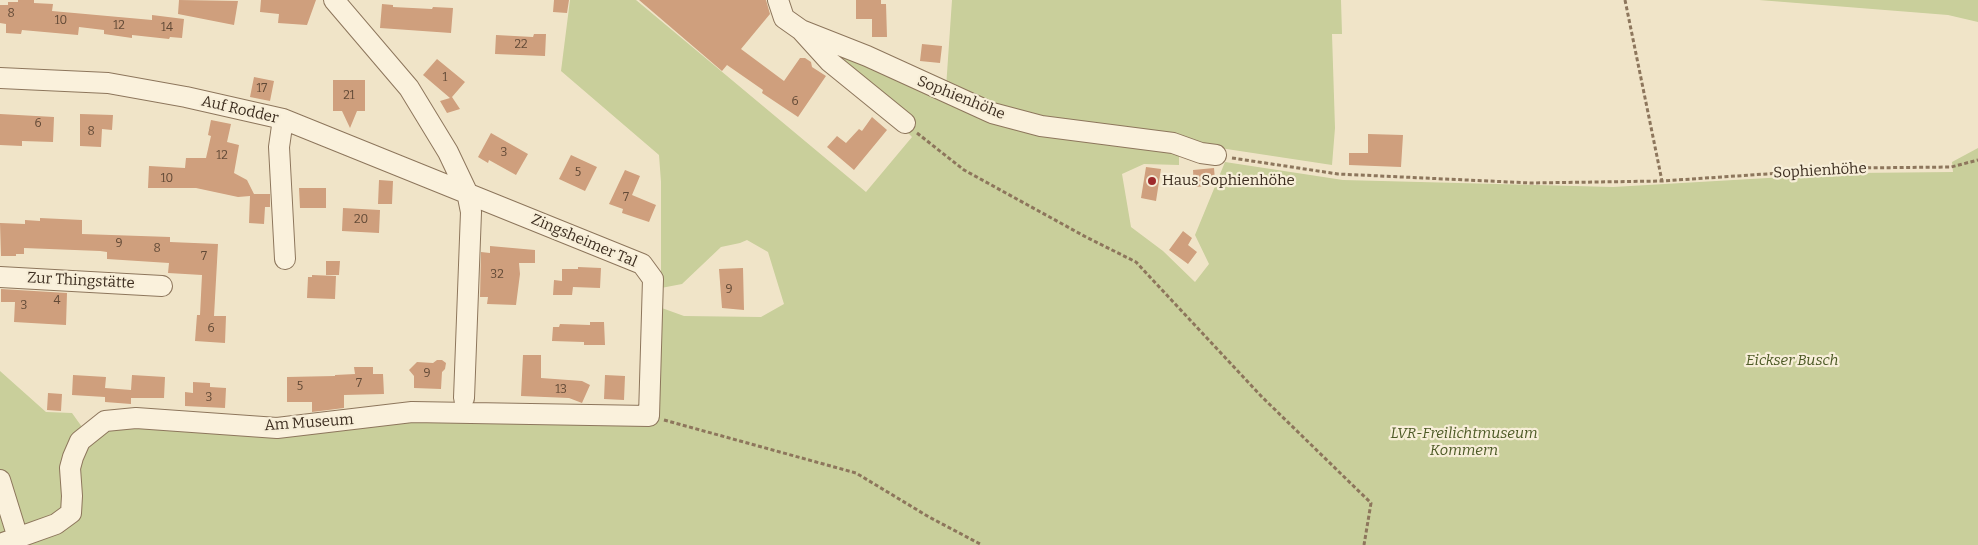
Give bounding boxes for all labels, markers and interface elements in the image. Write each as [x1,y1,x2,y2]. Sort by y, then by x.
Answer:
house number: 8 [7,7,15,21]
house number: 10 [55,14,67,28]
house number: 12 [113,19,125,33]
house number: 14 [161,21,173,35]
house number: 22 [514,38,528,52]
house number: 1 [443,71,447,85]
street label: Sophienhöhe [914,72,1008,124]
house number: 17 [257,82,267,96]
house number: 21 [343,89,355,103]
street label: Auf Rodder [200,92,280,128]
house number: 6 [791,95,799,109]
house number: 6 [34,117,42,131]
house number: 8 [87,125,95,139]
house number: 3 [501,146,507,160]
house number: 12 [216,149,228,163]
street label: Sophienhöhe [1773,160,1867,182]
house number: 5 [575,166,581,180]
house number: 10 [161,172,173,186]
place label: Haus Sophienhöhe [1162,172,1295,190]
marker: Haus Sophienhöhe [1146,175,1158,187]
house number: 7 [623,191,629,205]
street label: Zingsheimer Tal [528,211,640,271]
house number: 20 [354,213,368,227]
house number: 9 [115,237,123,251]
house number: 8 [153,242,161,256]
house number: 7 [201,250,207,264]
house number: 32 [490,268,504,282]
street label: Zur Thingstätte [27,269,135,293]
house number: 9 [725,283,733,297]
house number: 4 [53,294,61,308]
house number: 3 [21,299,27,313]
house number: 6 [207,322,215,336]
park label: Eickser Busch [1746,352,1838,370]
house number: 9 [423,367,431,381]
house number: 7 [356,377,362,391]
house number: 5 [297,380,303,394]
house number: 13 [555,383,567,397]
house number: 3 [206,391,212,405]
street label: Am Museum [264,411,354,435]
park label: LVR-Freilichtmuseum Kommern [1390,425,1538,460]

